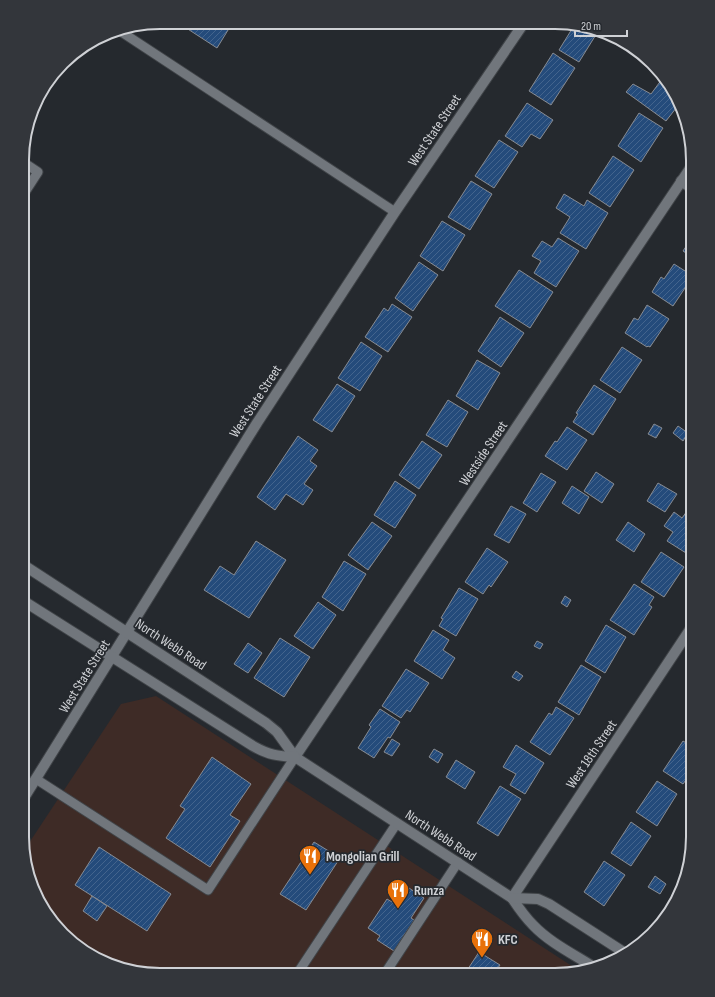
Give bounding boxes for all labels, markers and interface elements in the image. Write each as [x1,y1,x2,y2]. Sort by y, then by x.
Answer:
scale bar [575,12,627,38]
text: 20 m [581,19,601,34]
street label: West State Street [404,91,465,170]
street label: West State Street [226,362,285,441]
street label: Westside Street [456,418,511,489]
street label: North Webb Road [132,615,210,674]
street label: West State Street [55,636,114,716]
street label: West 18th Street [562,717,621,792]
street label: North Webb Road [402,806,480,865]
restaurant icon: Mongolian Grill [297,843,323,876]
place label: Mongolian Grill [326,848,399,865]
restaurant icon: Runza [385,877,411,910]
place label: Runza [414,882,445,899]
restaurant icon: KFC [469,926,495,959]
place label: KFC [498,931,518,948]

